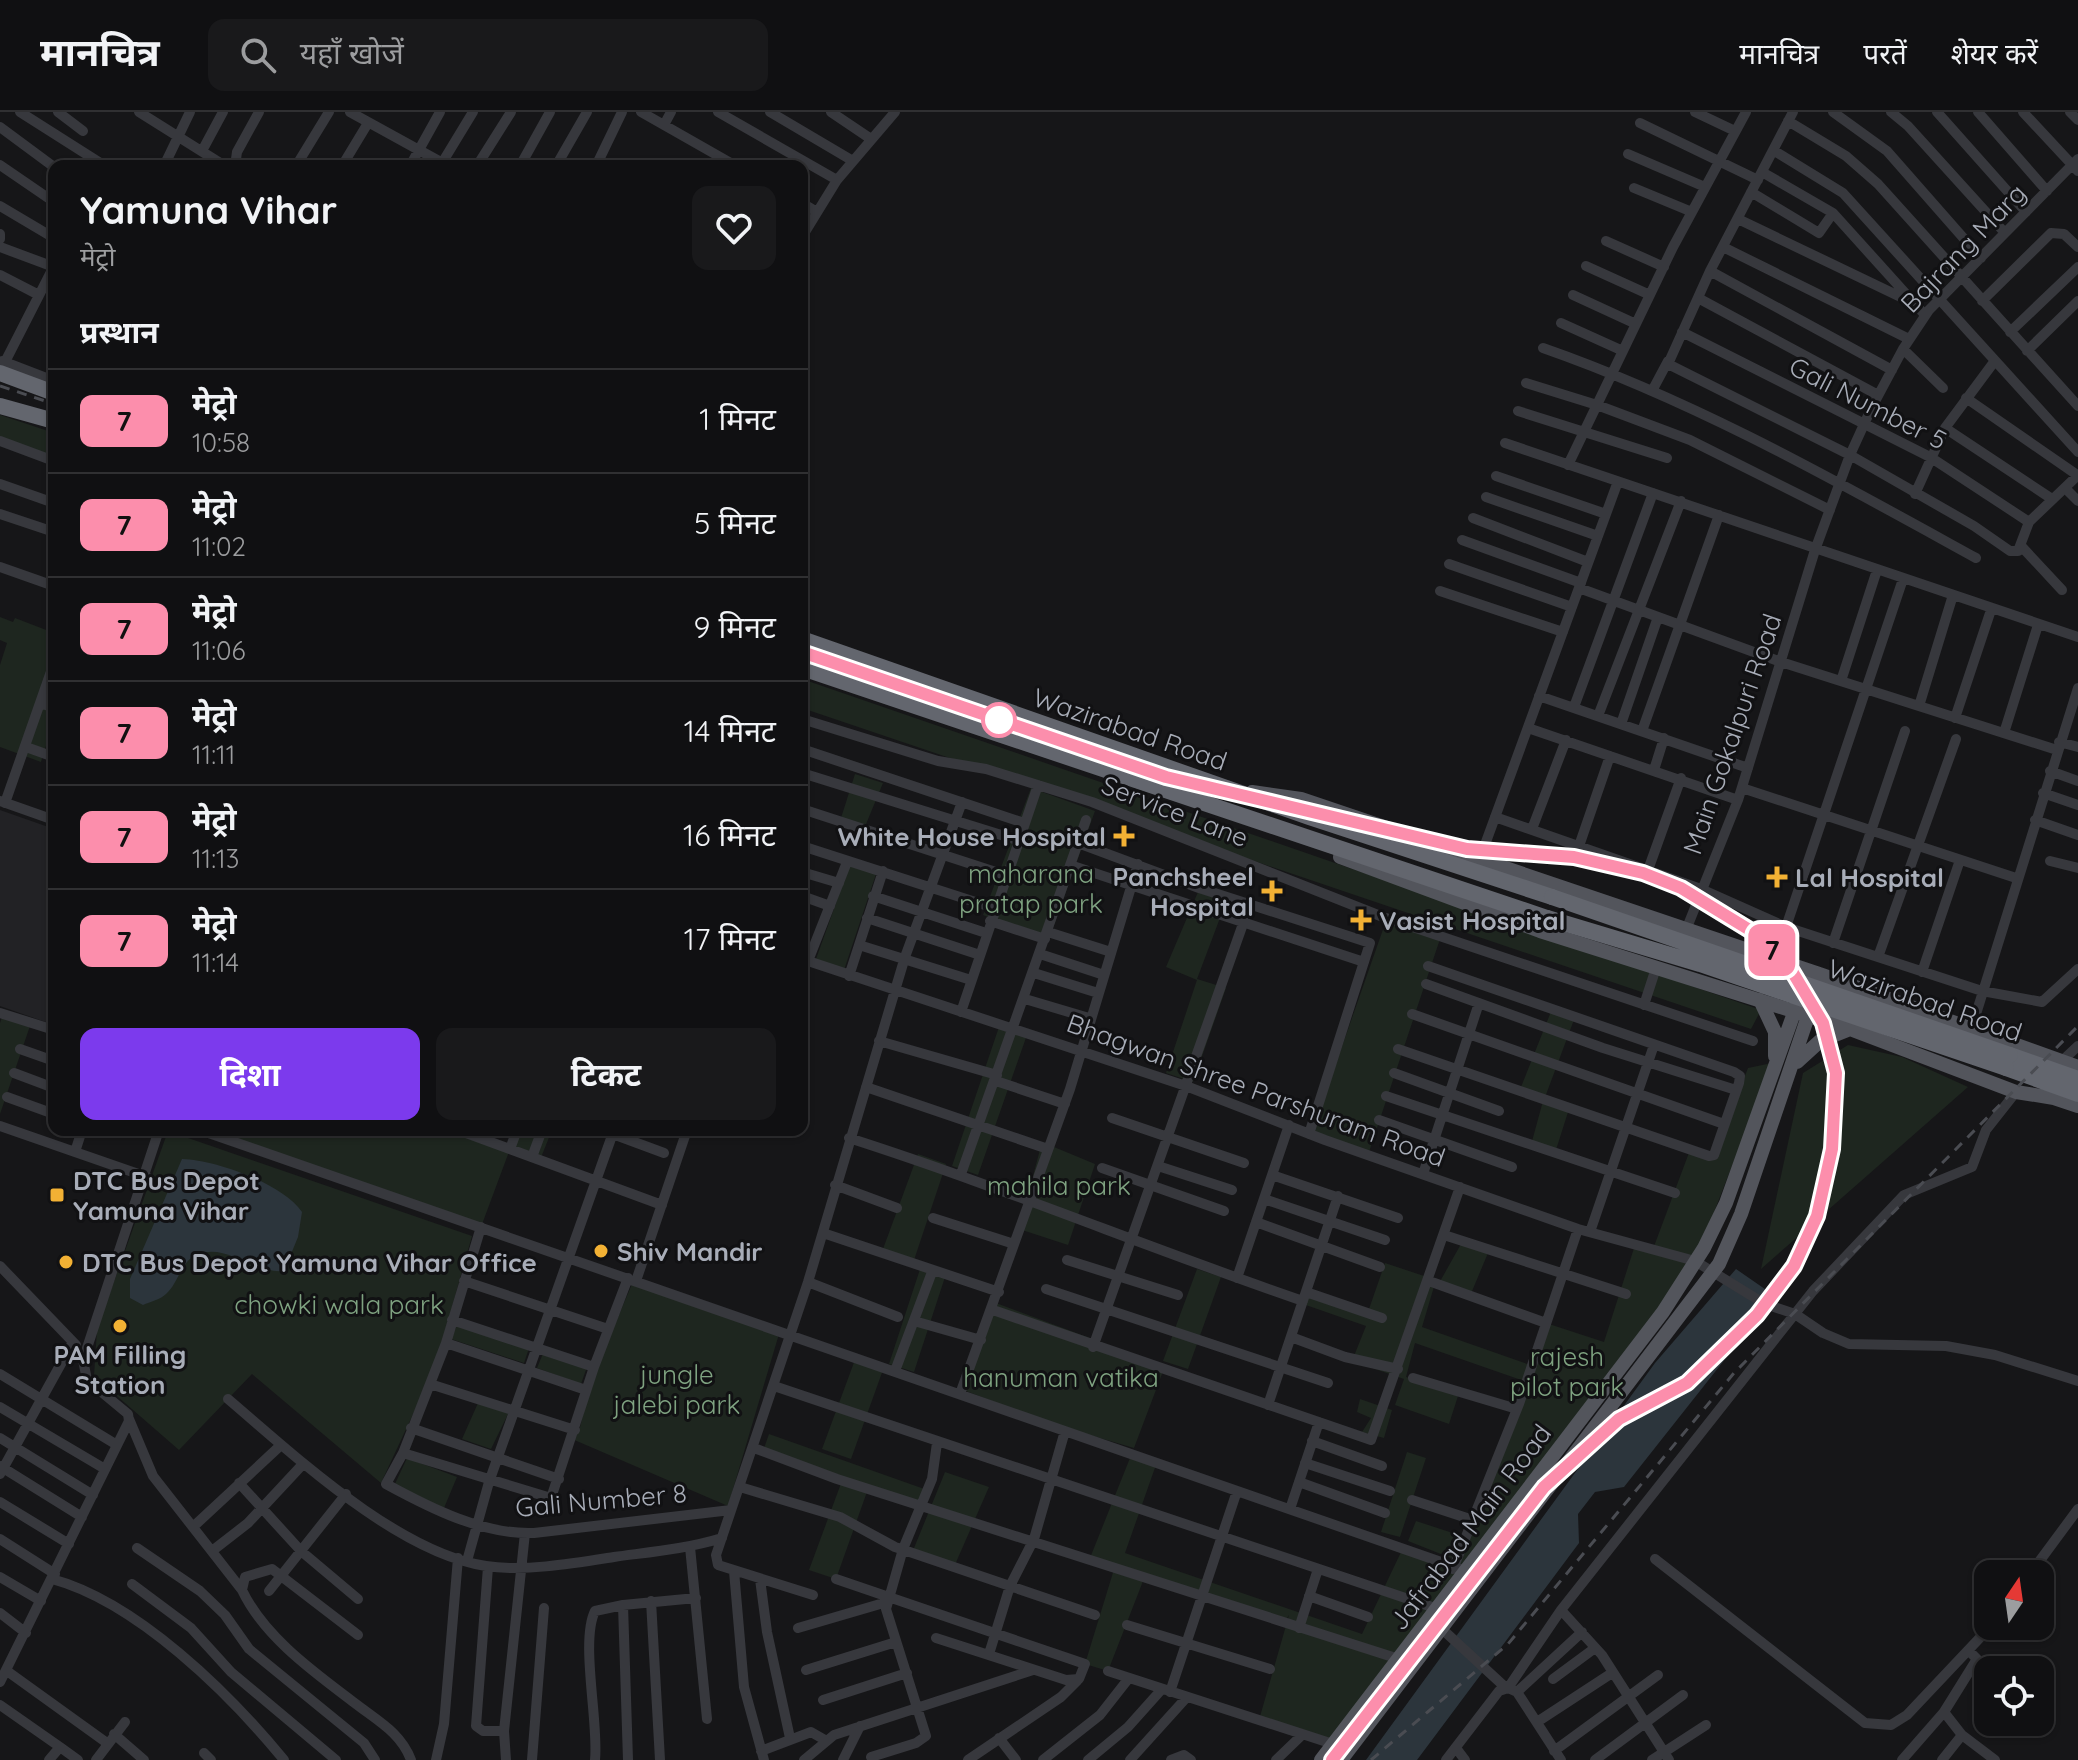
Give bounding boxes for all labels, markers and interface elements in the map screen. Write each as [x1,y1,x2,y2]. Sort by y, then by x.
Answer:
search box [208,19,768,91]
text: मानचित्र [40,28,160,76]
icon: search [236,33,280,77]
text: यहाँ खोजें [300,34,404,72]
text: मानचित्र [1739,36,1819,71]
text: परतें [1863,36,1907,71]
text: शेयर करें [1951,36,2038,71]
street label: Bajrang Marg [1893,177,2033,319]
text: Yamuna Vihar [80,186,337,234]
button: heart [692,186,776,270]
text: मेट्रो [80,240,115,273]
text: प्रस्थान [80,313,159,351]
street label: Gali Number 5 [1784,349,1952,457]
text: मेट्रो [192,384,237,422]
text: 1 मिनट [699,400,776,438]
text: 7 [116,403,132,438]
text: 10:58 [192,426,250,459]
text: मेट्रो [192,488,237,526]
text: 5 मिनट [694,504,776,542]
text: 7 [116,507,132,542]
text: 11:02 [192,530,246,563]
text: मेट्रो [192,592,237,630]
text: 9 मिनट [694,608,776,646]
street label: Main Gokalpuri Road [1675,609,1789,859]
text: 7 [116,611,132,646]
text: 11:06 [192,634,246,667]
street label: Wazirabad Road [1029,680,1231,778]
text: मेट्रो [192,696,237,734]
unlabelled marker [982,703,1016,737]
text: 14 मिनट [684,712,776,750]
text: 7 [116,715,132,750]
text: 11:11 [192,738,235,771]
street label: Service Lane [1097,768,1253,854]
text: मेट्रो [192,800,237,838]
text: 16 मिनट [683,816,776,854]
text: 7 [116,819,132,854]
place label: White House Hospital [838,820,1106,853]
marker: White House Hospital [1113,825,1135,847]
text: 11:13 [192,842,239,875]
park label: maharana pratap park [959,857,1103,920]
place label: Panchsheel Hospital [1112,860,1254,923]
place label: Lal Hospital [1795,861,1944,894]
marker: Lal Hospital [1766,866,1788,888]
marker: Panchsheel Hospital [1261,880,1283,902]
text: मेट्रो [192,904,237,942]
place label: Vasist Hospital [1379,904,1566,937]
marker: Vasist Hospital [1350,909,1372,931]
text: 17 मिनट [684,920,776,958]
text: 7 [116,923,132,958]
line badge: 7 [1746,924,1798,976]
text: 7 [1764,932,1780,967]
text: 11:14 [192,946,239,979]
street label: Wazirabad Road [1824,951,2026,1049]
street label: Bhagwan Shree Parshuram Road [1062,1006,1450,1174]
button: दिशा [80,1028,420,1120]
button: टिकट [436,1028,776,1120]
place label: DTC Bus Depot Yamuna Vihar [73,1164,260,1227]
park label: mahila park [987,1169,1131,1202]
marker: DTC Bus Depot Yamuna Vihar [48,1186,66,1204]
place label: Shiv Mandir [617,1235,763,1268]
marker: Shiv Mandir [592,1242,610,1260]
place label: DTC Bus Depot Yamuna Vihar Office [82,1246,537,1279]
marker: DTC Bus Depot Yamuna Vihar Office [57,1253,75,1271]
park label: chowki wala park [234,1288,444,1321]
marker: PAM Filling Station [111,1317,129,1335]
place label: PAM Filling Station [54,1338,186,1401]
park label: rajesh pilot park [1510,1340,1624,1403]
park label: jungle jalebi park [612,1358,741,1421]
park label: hanuman vatika [963,1361,1159,1394]
street label: Jafrabad Main Road [1382,1418,1558,1636]
street label: Gali Number 8 [514,1476,688,1524]
north arrow [1974,1560,2054,1640]
map controls [1974,1560,2054,1736]
button: locate [1974,1656,2054,1736]

